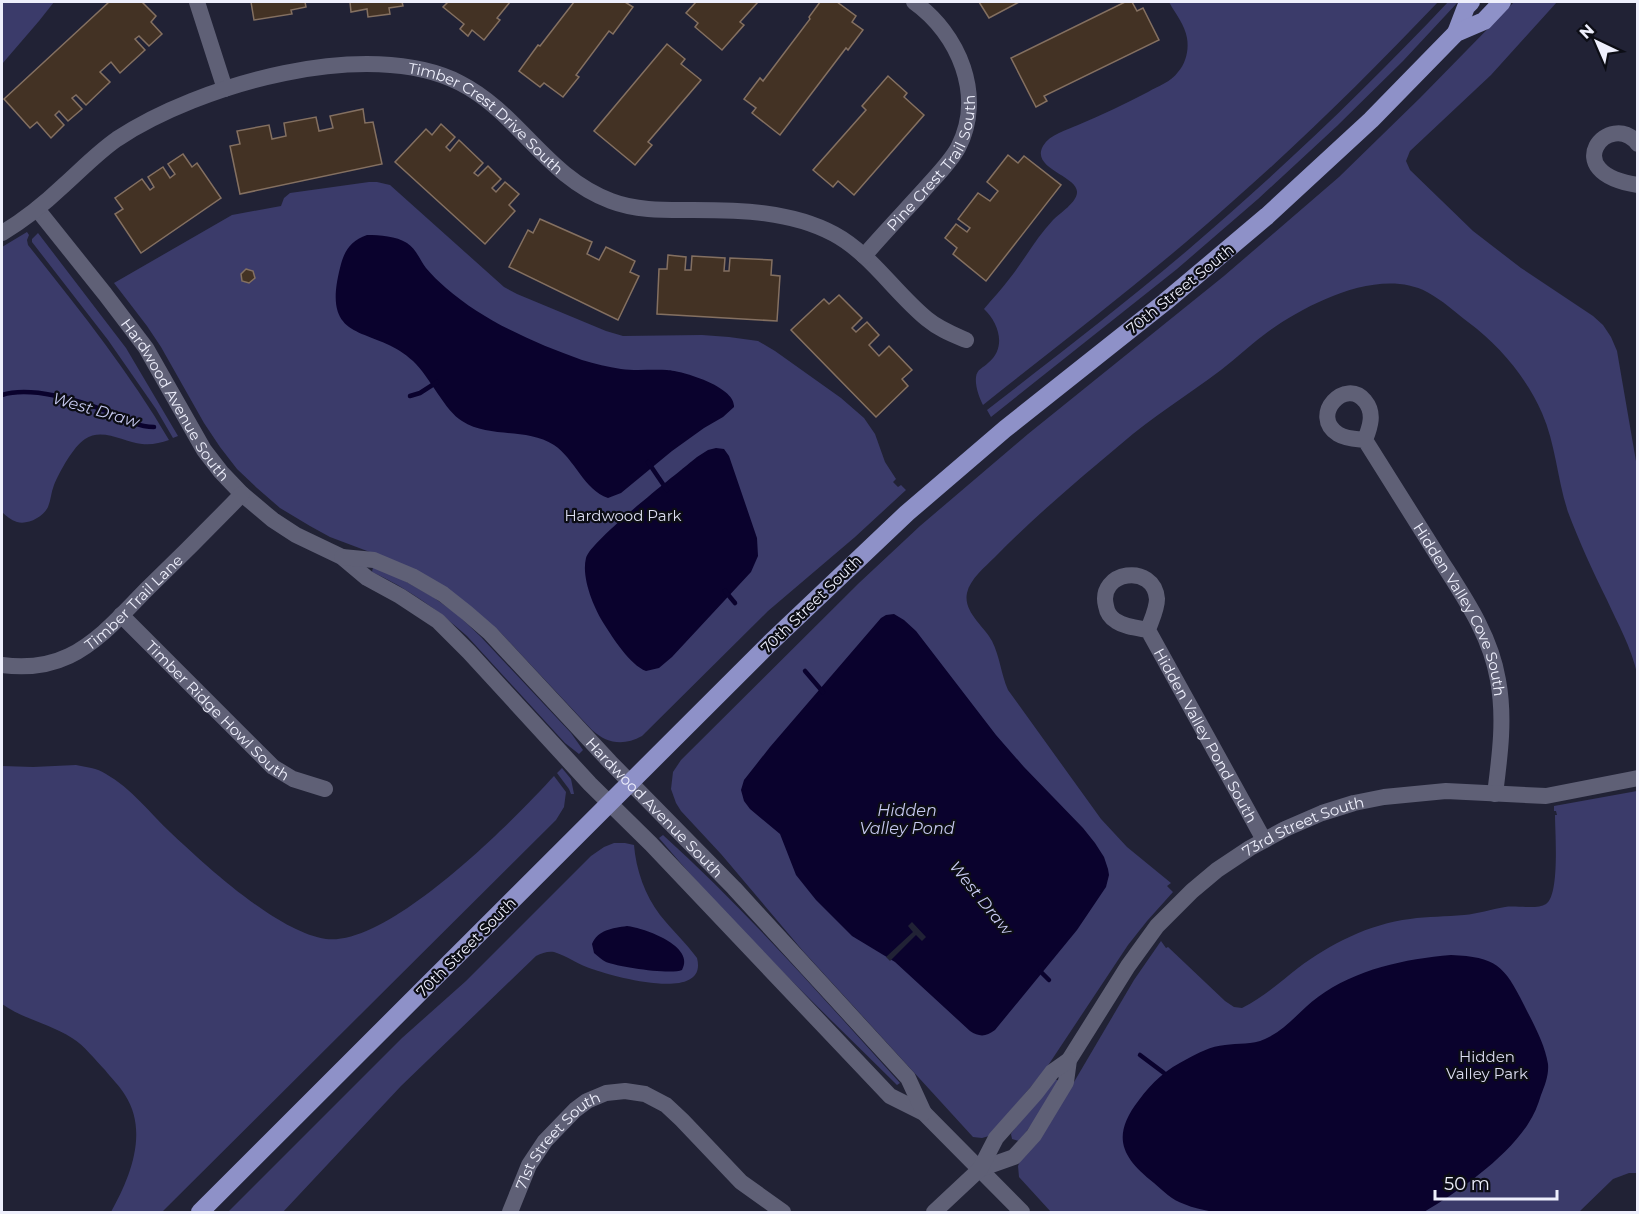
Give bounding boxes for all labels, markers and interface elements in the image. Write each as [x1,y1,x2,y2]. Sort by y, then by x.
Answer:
north arrow [1567,12,1627,72]
text: N [1576,20,1598,43]
street label: Timber Crest Drive South [407,58,568,178]
street label: Pine Crest Trail South [882,95,979,234]
street label: 70th Street South [1122,240,1238,338]
street label: Hardwood Avenue South [117,314,234,485]
water label: West Draw [51,389,142,432]
park label: Hardwood Park [564,506,682,525]
street label: Hidden Valley Cove South [1410,519,1510,697]
street label: Timber Trail Lane [81,550,186,654]
street label: 70th Street South [757,551,865,657]
street label: Timber Ridge Howl South [142,636,293,784]
street label: Hidden Valley Pond South [1150,645,1262,826]
street label: Hardwood Avenue South [582,733,727,881]
street label: 73rd Street South [1238,792,1366,860]
water label: Hidden Valley Pond [859,801,955,838]
water label: West Draw [946,857,1017,939]
street label: 70th Street South [412,893,520,1001]
park label: Hidden Valley Park [1446,1047,1528,1083]
street label: 71st Street South [511,1087,603,1192]
scale bar [1435,1163,1556,1201]
text: 50 m [1444,1173,1490,1195]

